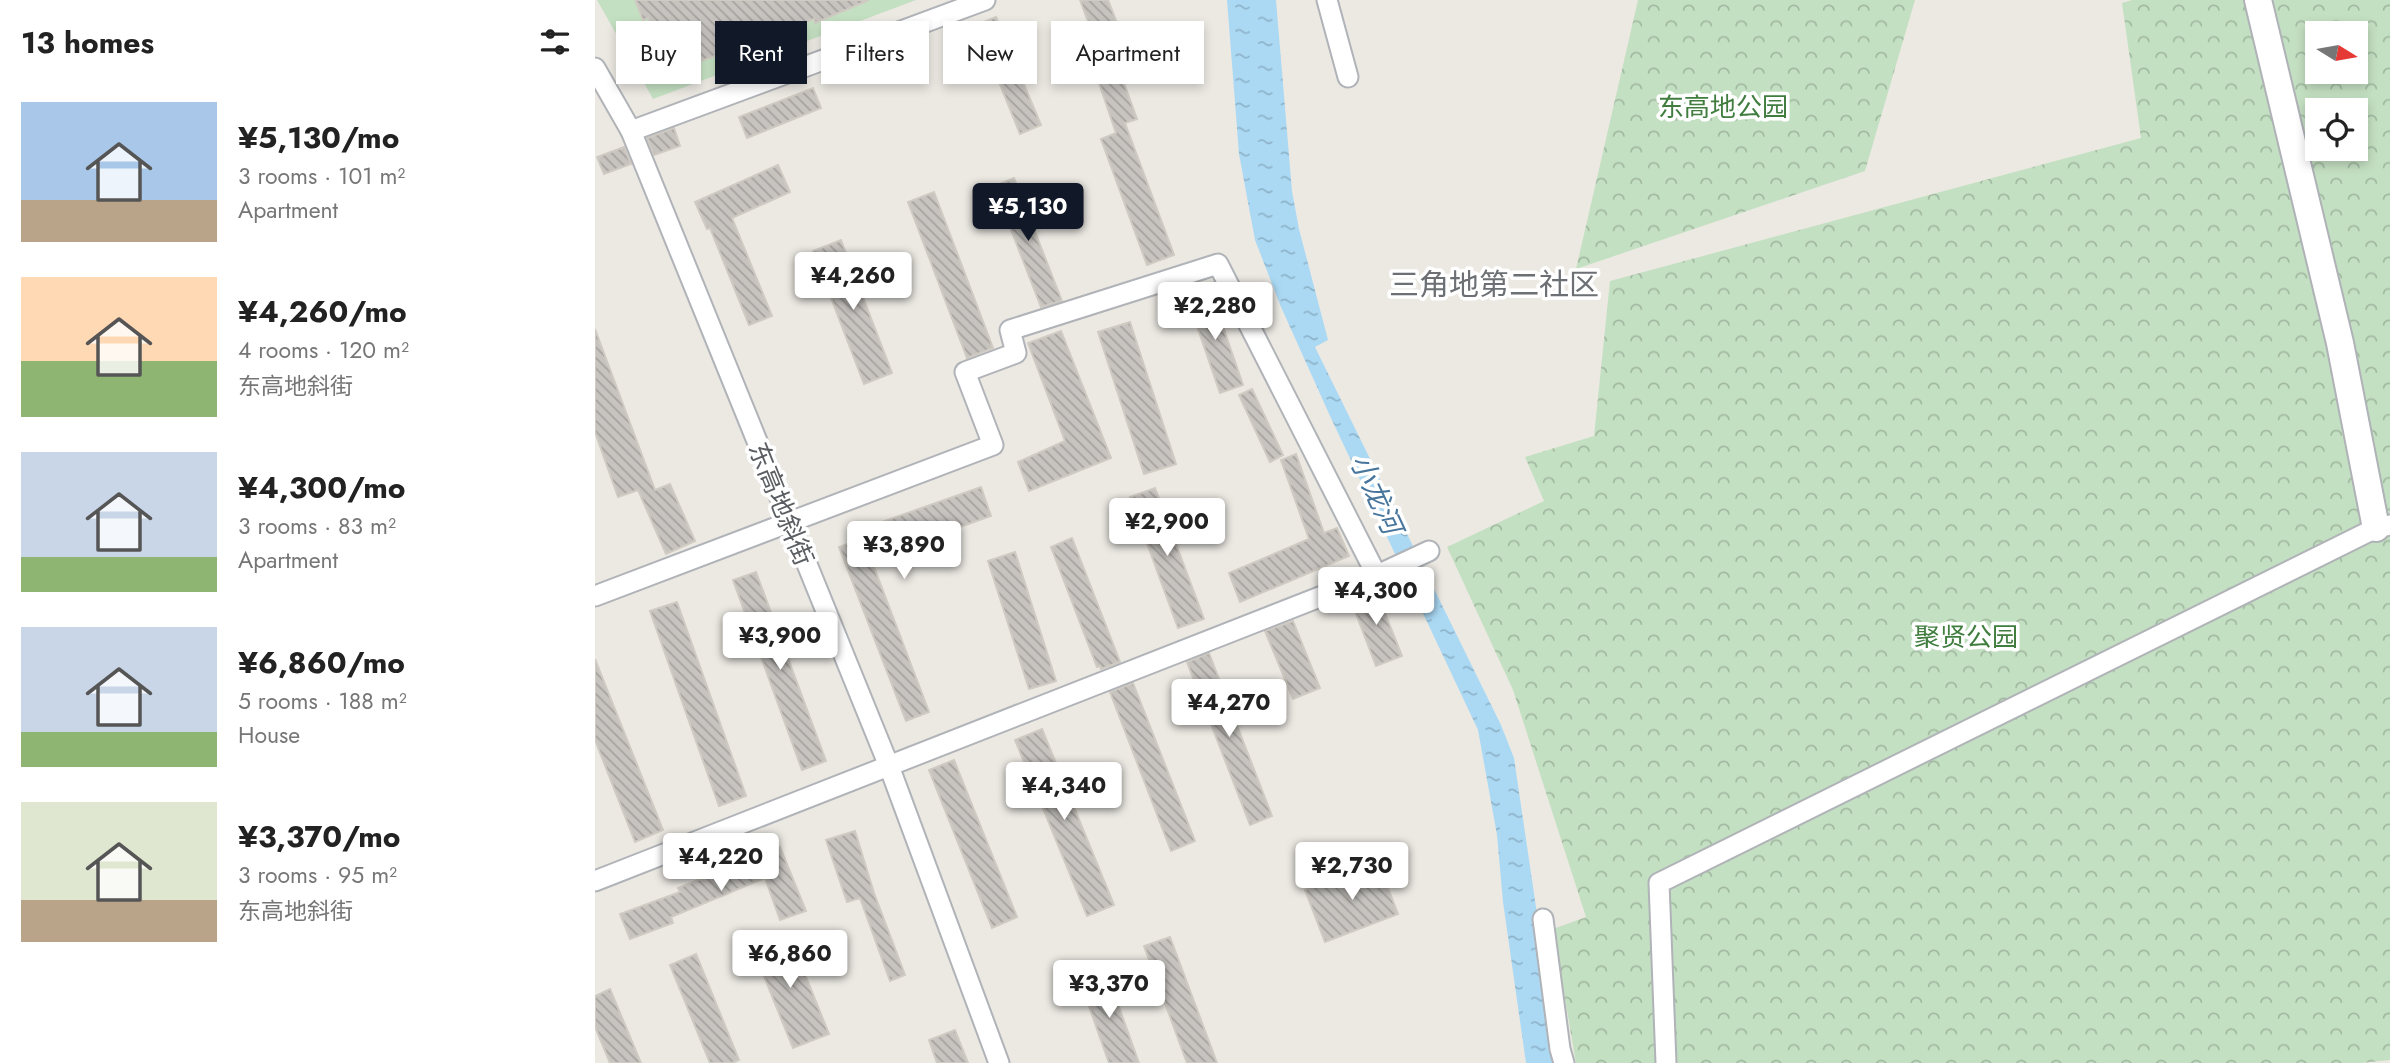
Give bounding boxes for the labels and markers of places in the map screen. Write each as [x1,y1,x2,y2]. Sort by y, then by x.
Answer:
pin: ¥5,130 [971,184,1085,243]
pin: ¥4,260 [796,252,910,312]
pin: ¥2,280 [1158,282,1272,342]
pin: ¥2,900 [1110,498,1224,558]
pin: ¥3,890 [847,522,961,581]
pin: ¥4,300 [1319,568,1433,627]
pin: ¥3,900 [723,612,837,672]
pin: ¥4,270 [1172,680,1286,739]
pin: ¥4,340 [1007,762,1121,822]
pin: ¥4,220 [664,834,778,893]
pin: ¥2,730 [1295,842,1409,902]
pin: ¥6,860 [733,930,847,990]
pin: ¥3,370 [1052,960,1166,1020]

